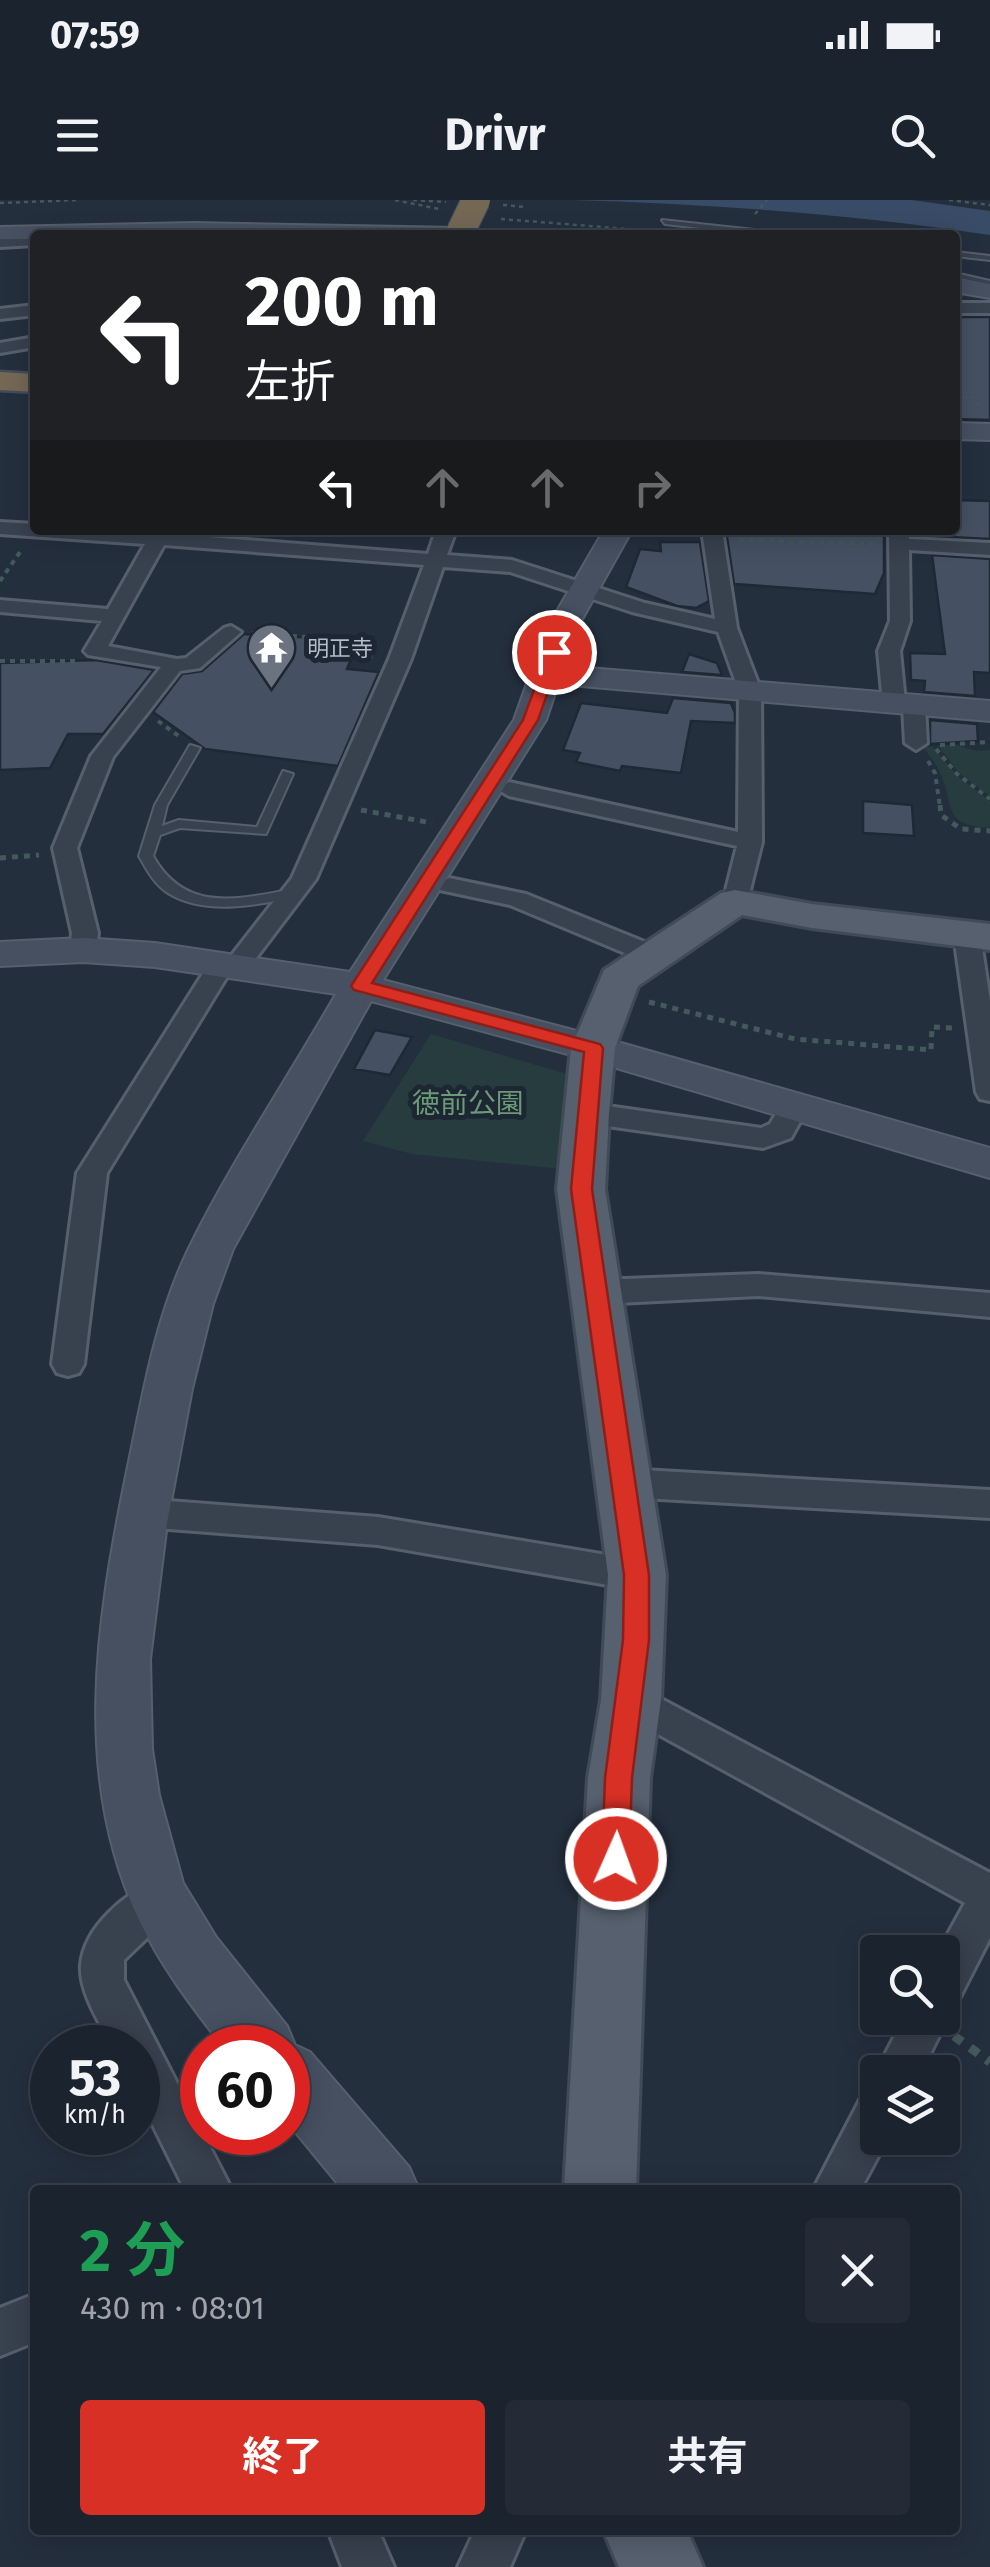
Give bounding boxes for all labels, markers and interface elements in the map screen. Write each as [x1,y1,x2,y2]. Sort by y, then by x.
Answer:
text: 07:59 [50,12,140,58]
icon: menu [50,108,105,163]
text: Drivr [444,108,546,162]
icon: search [885,108,940,163]
text: 200 m [245,260,439,344]
icon: left [80,270,210,400]
text: 左折 [245,355,335,409]
icon: left [310,460,365,515]
icon: ahead [415,460,470,515]
icon: ahead [520,460,575,515]
icon: right [625,460,680,515]
pin [512,610,597,695]
temple icon: 明正寺 [246,622,298,690]
icon: arrive [527,625,582,680]
place label: 明正寺 [307,635,373,662]
park label: 徳前公園 [412,1087,524,1120]
position arrow [564,1807,668,1911]
map controls [860,1935,960,2155]
button: search [860,1935,960,2035]
speed limit sign: 60 [180,2025,310,2155]
text: 53 [69,2048,121,2108]
button: layers [860,2055,960,2155]
text: km/h [64,2100,126,2130]
text: 2 分 [80,2215,185,2287]
button: close [805,2218,910,2323]
text: 430 m · 08:01 [80,2289,265,2327]
button: 終了 [80,2400,485,2515]
button: 共有 [505,2400,910,2515]

